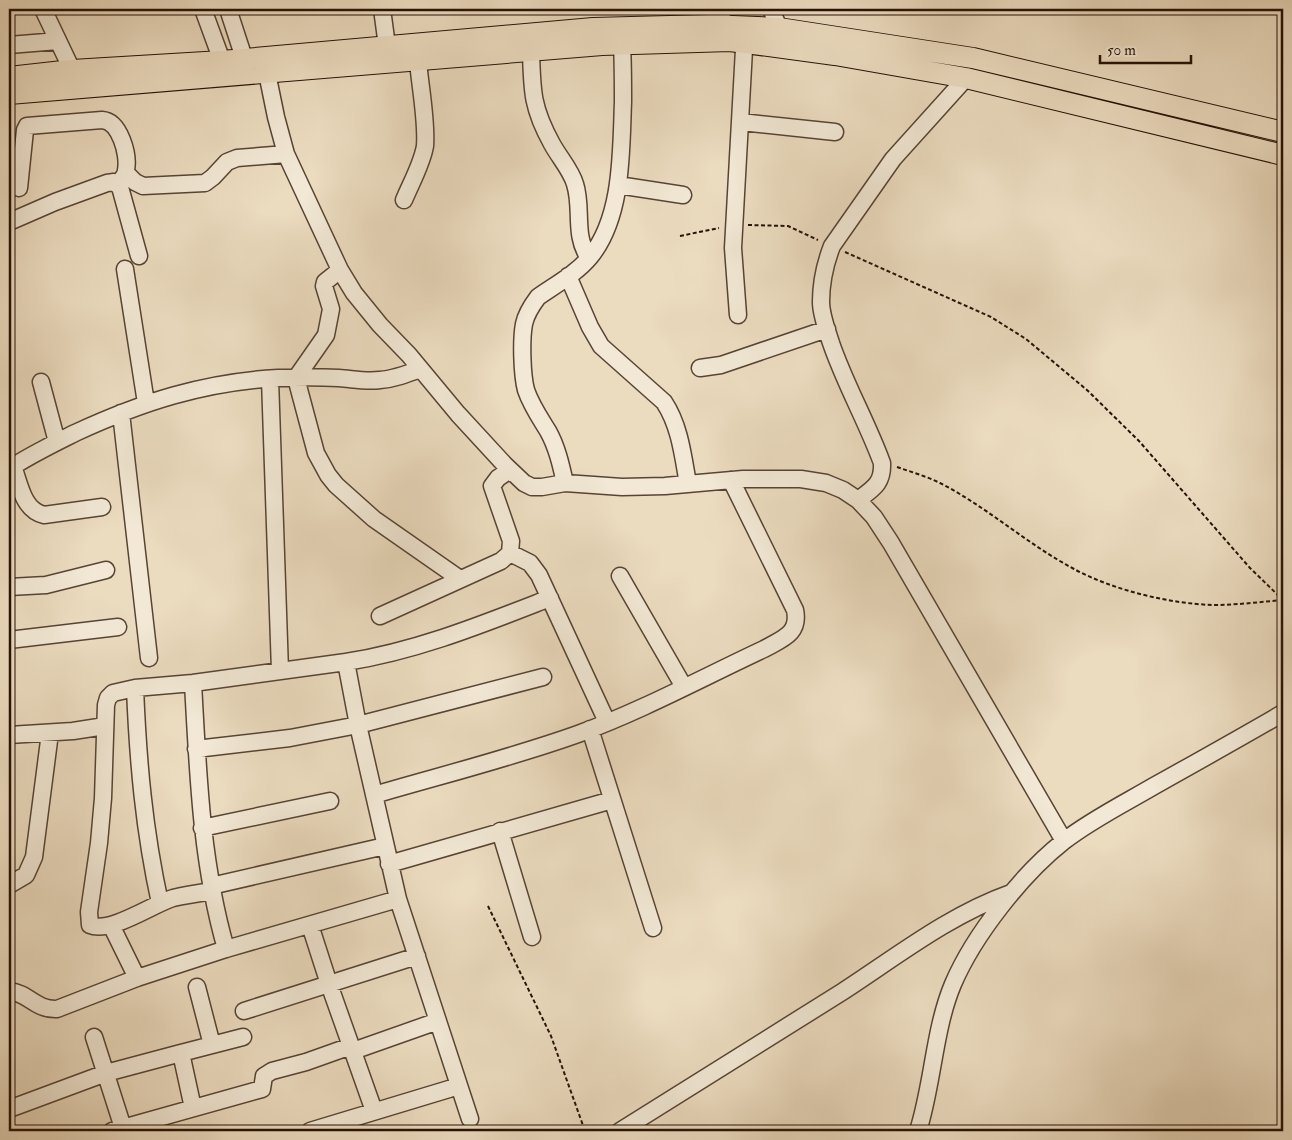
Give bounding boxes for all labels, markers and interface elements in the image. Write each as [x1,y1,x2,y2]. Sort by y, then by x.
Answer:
scale bar [1100,32,1191,64]
text: 50 m [1107,41,1136,60]

